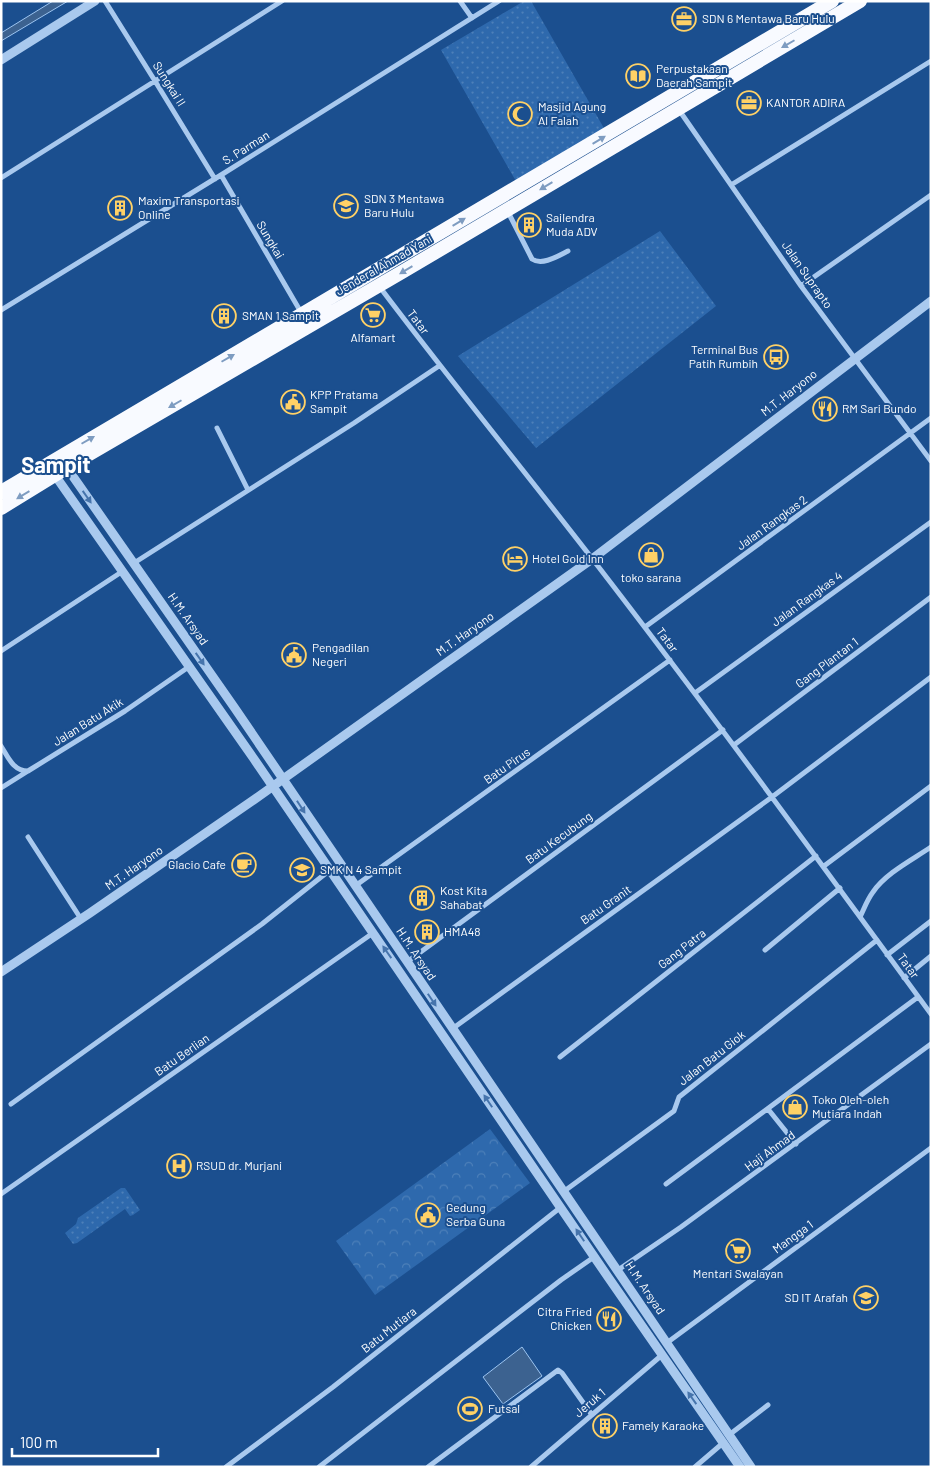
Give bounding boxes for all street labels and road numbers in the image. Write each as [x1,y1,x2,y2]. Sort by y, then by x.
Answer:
street label: Sungkai II [151,59,189,108]
street label: S. Parman [219,127,272,167]
street label: Sungkai [254,218,288,261]
street label: Jenderal Ahmad Yani [333,231,434,297]
street label: Jalan Suprapto [780,238,836,311]
street label: Tatar [405,306,433,337]
street label: M.T. Haryono [758,366,819,418]
street label: Jalan Rangkas 2 [733,492,809,552]
street label: Jalan Rangkas 4 [768,568,845,629]
street label: H.M. Arsyad [166,590,212,647]
street label: M.T. Haryono [433,608,496,658]
street label: Tatar [654,624,682,655]
street label: Gang Plantan 1 [792,634,860,690]
street label: Jalan Batu Akik [50,694,125,748]
street label: Batu Pirus [481,744,533,786]
street label: Batu Kecubung [522,808,594,866]
street label: M.T. Haryono [102,842,165,892]
street label: Batu Granit [577,882,633,927]
street label: H.M. Arsyad [394,924,440,982]
street label: Gang Patra [655,925,708,971]
street label: Tatar [895,950,923,981]
street label: Jalan Batu Giok [675,1027,747,1088]
street label: Batu Berlian [151,1030,211,1078]
street label: Haji Ahmad [742,1127,797,1173]
street label: Mangga 1 [769,1217,815,1256]
street label: H.M. Arsyad [623,1258,669,1316]
street label: Batu Mutiara [358,1303,419,1355]
street label: Jeruk 1 [571,1385,608,1420]

